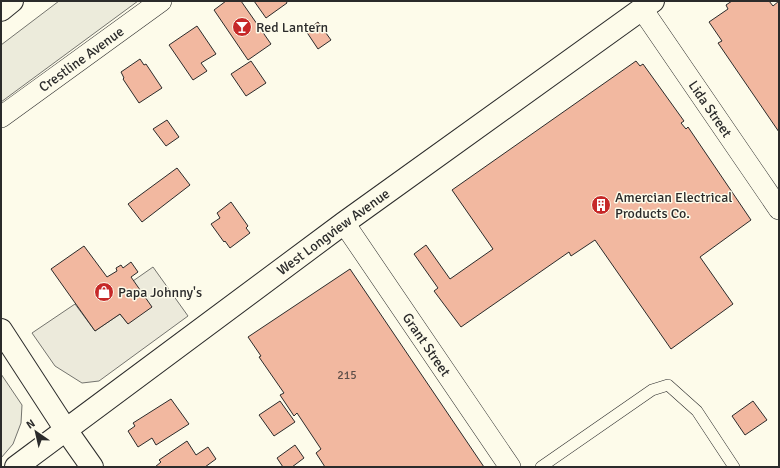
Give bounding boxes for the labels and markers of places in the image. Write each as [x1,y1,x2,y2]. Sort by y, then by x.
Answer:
bar icon: Red Lantern [231,16,253,38]
place label: Red Lantern [256,19,328,36]
place label: Amercian Electrical Products Co. [615,189,732,222]
building icon: Amercian Electrical Products Co. [590,194,612,216]
shop icon: Papa Johnny's [93,281,115,303]
place label: Papa Johnny's [118,284,202,301]

